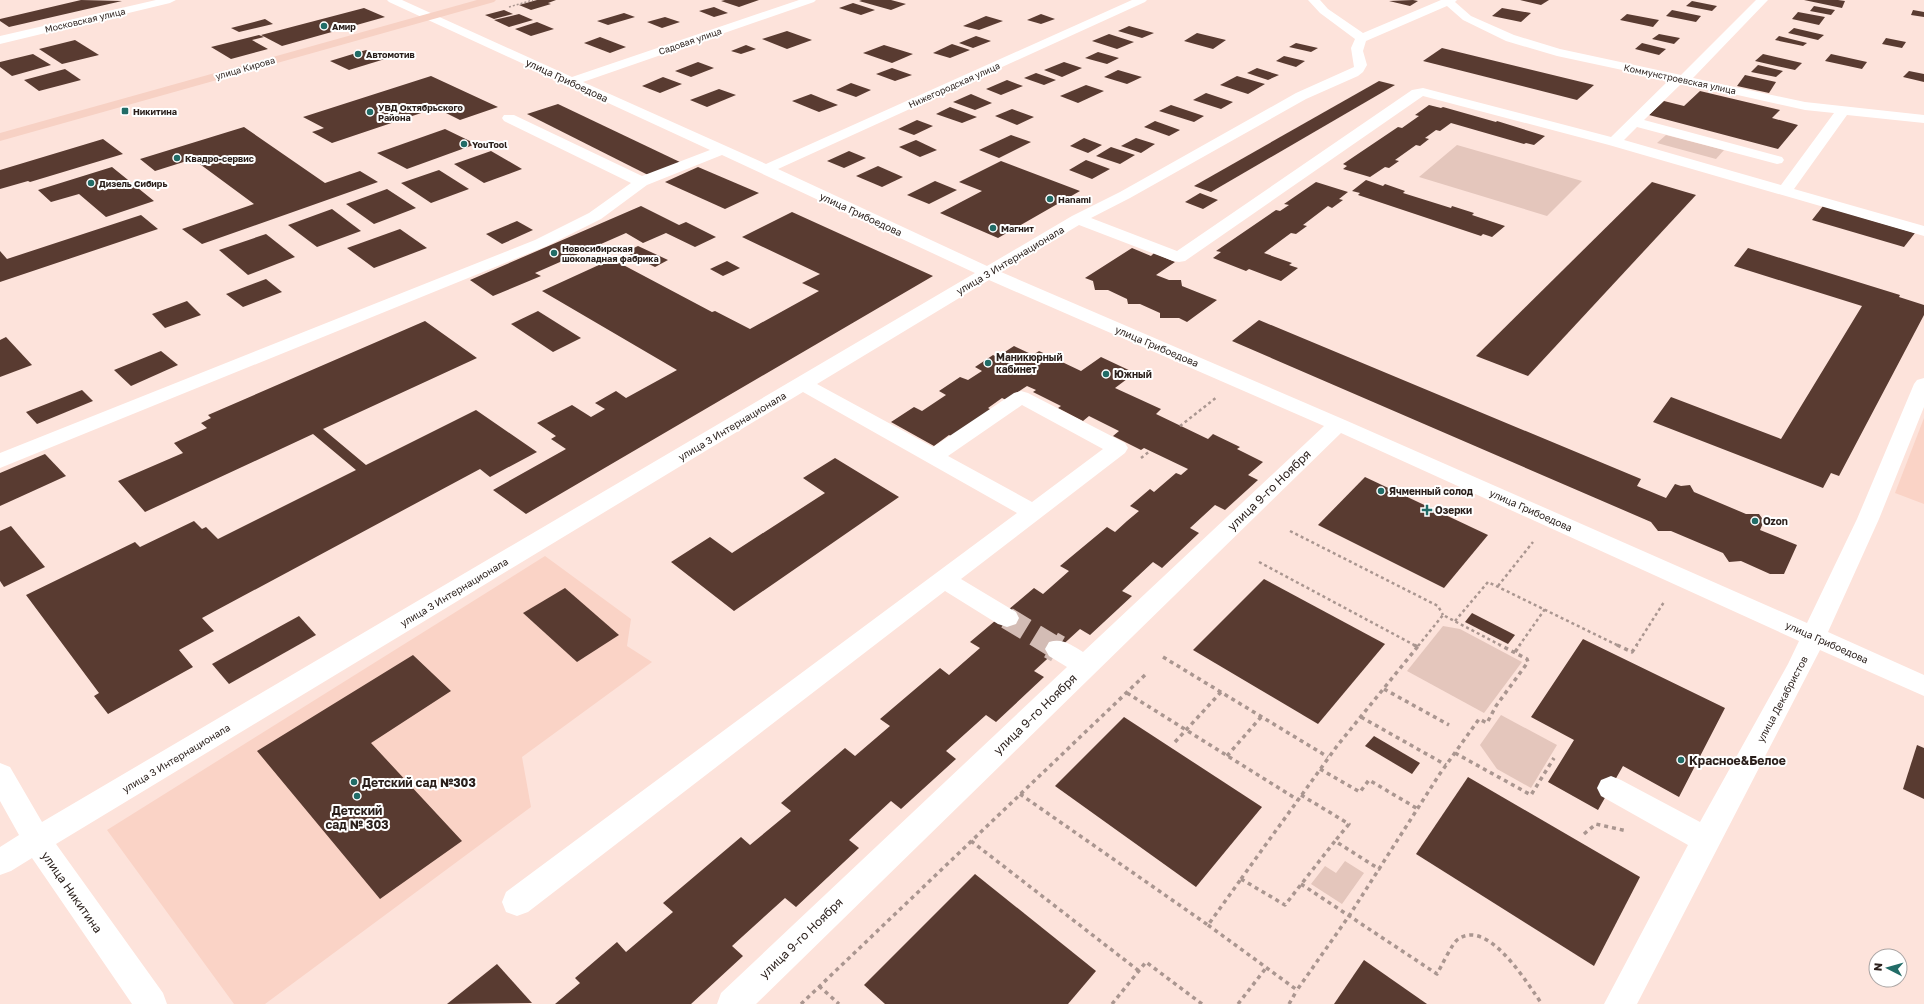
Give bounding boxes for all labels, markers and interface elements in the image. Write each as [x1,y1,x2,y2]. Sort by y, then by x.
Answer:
street label: Московская улица [44,5,126,35]
marker: Амир [319,21,329,31]
place label: Амир [332,21,356,32]
street label: Садовая улица [657,25,723,57]
marker: Автомотив [353,49,363,59]
place label: Автомотив [366,49,415,60]
street label: улица Кирова [214,54,276,82]
street label: улица Грибоедова [524,56,610,104]
street label: Нижегородская улица [906,60,1002,110]
street label: Коммунстроевская улица [1623,62,1737,96]
place label: УВД Октябрьского Района [378,102,463,123]
marker: Никитина [120,106,130,116]
place label: Никитина [133,106,177,117]
marker: УВД Октябрьского Района [365,107,375,117]
marker: YouTool [459,139,469,149]
place label: YouTool [472,139,507,150]
marker: Квадро-сервис [172,153,182,163]
place label: Квадро-сервис [185,153,254,164]
marker: Дизель Сибирь [86,178,96,188]
place label: Дизель Сибирь [99,178,167,189]
street label: улица Грибоедова [818,190,904,238]
marker: Hanami [1045,194,1055,204]
place label: Hanami [1058,194,1092,205]
street label: улица 3 Интернационала [954,223,1066,297]
marker: Магнит [988,223,998,233]
place label: Магнит [1001,223,1034,234]
place label: Новосибирская шоколадная фабрика [562,243,659,264]
marker: Новосибирская шоколадная фабрика [549,248,559,258]
street label: улица Грибоедова [1113,323,1201,369]
place label: Маникюрный кабинет [996,351,1063,375]
marker: Маникюрный кабинет [983,358,993,368]
place label: Южный [1114,368,1152,380]
marker: Южный [1101,369,1111,379]
street label: улица 3 Интернационала [676,389,788,463]
street label: улица 9-го Ноября [1224,446,1314,534]
place label: Ячменный солод [1389,485,1474,497]
marker: Ячменный солод [1376,486,1386,496]
street label: улица Грибоедова [1488,486,1574,534]
place label: Озерки [1435,504,1472,516]
marker: Озерки [1422,505,1432,515]
place label: Ozon [1763,515,1788,527]
marker: Ozon [1750,516,1760,526]
street label: улица 3 Интернационала [398,555,510,629]
street label: улица Грибоедова [1784,618,1870,666]
street label: улица Декабристов [1754,653,1810,744]
street label: улица 9-го Ноября [990,670,1080,758]
street label: улица 3 Интернационала [120,721,232,795]
place label: Красное&Белое [1689,753,1786,768]
marker: Красное&Белое [1676,755,1686,765]
place label: Детский сад №303 [362,775,476,790]
marker: Детский сад №303 [349,777,359,787]
marker: Детский сад № 303 [352,791,362,801]
place label: Детский сад № 303 [325,803,389,832]
street label: улица Никитина [38,848,106,936]
street label: улица 9-го Ноября [756,894,846,982]
north arrow [1868,948,1908,988]
text: N [1871,962,1884,972]

